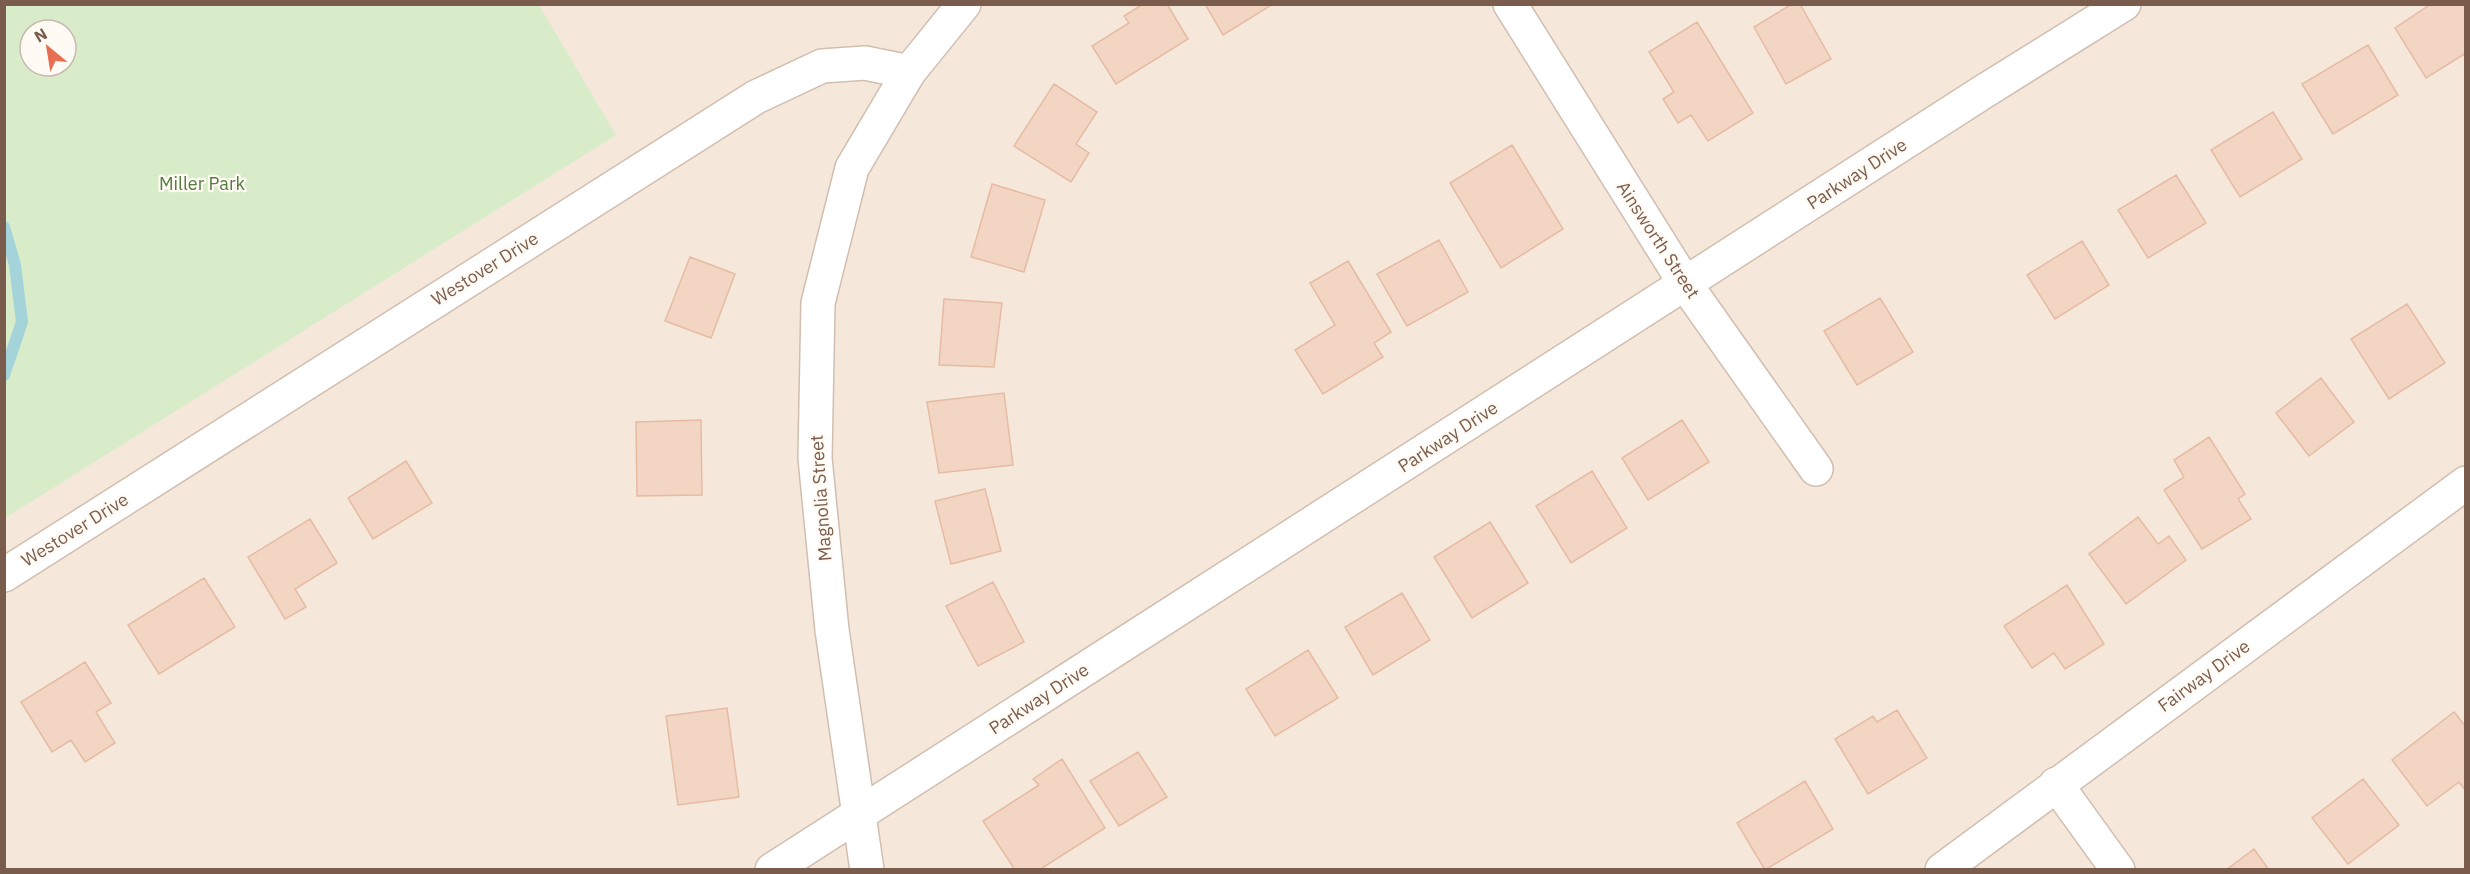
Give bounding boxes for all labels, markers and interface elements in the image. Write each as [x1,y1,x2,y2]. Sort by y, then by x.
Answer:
north arrow [18,18,78,78]
text: N [30,23,51,47]
street label: Parkway Drive [1802,133,1911,214]
park label: Miller Park [159,172,245,195]
street label: Ainsworth Street [1612,177,1705,303]
street label: Westover Drive [427,227,543,311]
street label: Parkway Drive [1393,396,1502,477]
street label: Magnolia Street [805,434,836,562]
street label: Westover Drive [17,488,133,572]
street label: Fairway Drive [2153,634,2254,717]
street label: Parkway Drive [984,658,1093,739]

